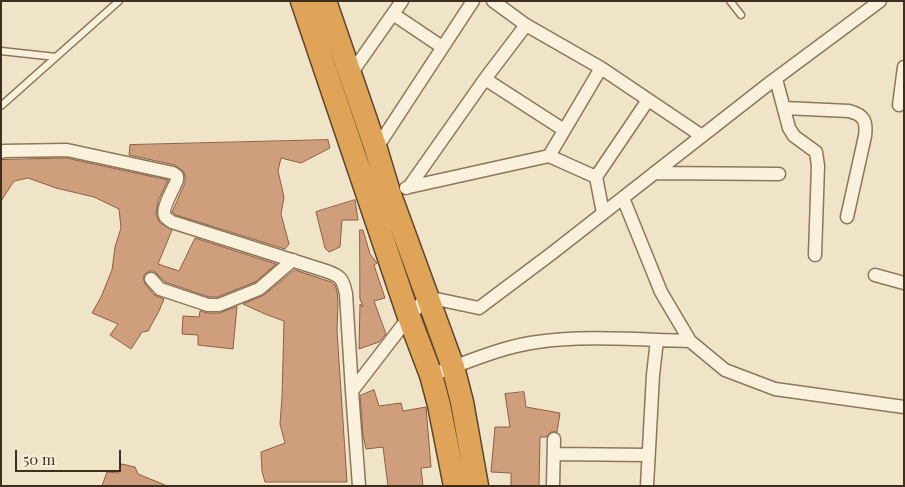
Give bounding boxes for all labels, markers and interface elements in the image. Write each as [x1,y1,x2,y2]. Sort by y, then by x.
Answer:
scale bar [18,440,124,472]
text: 50 m [23,449,55,469]

